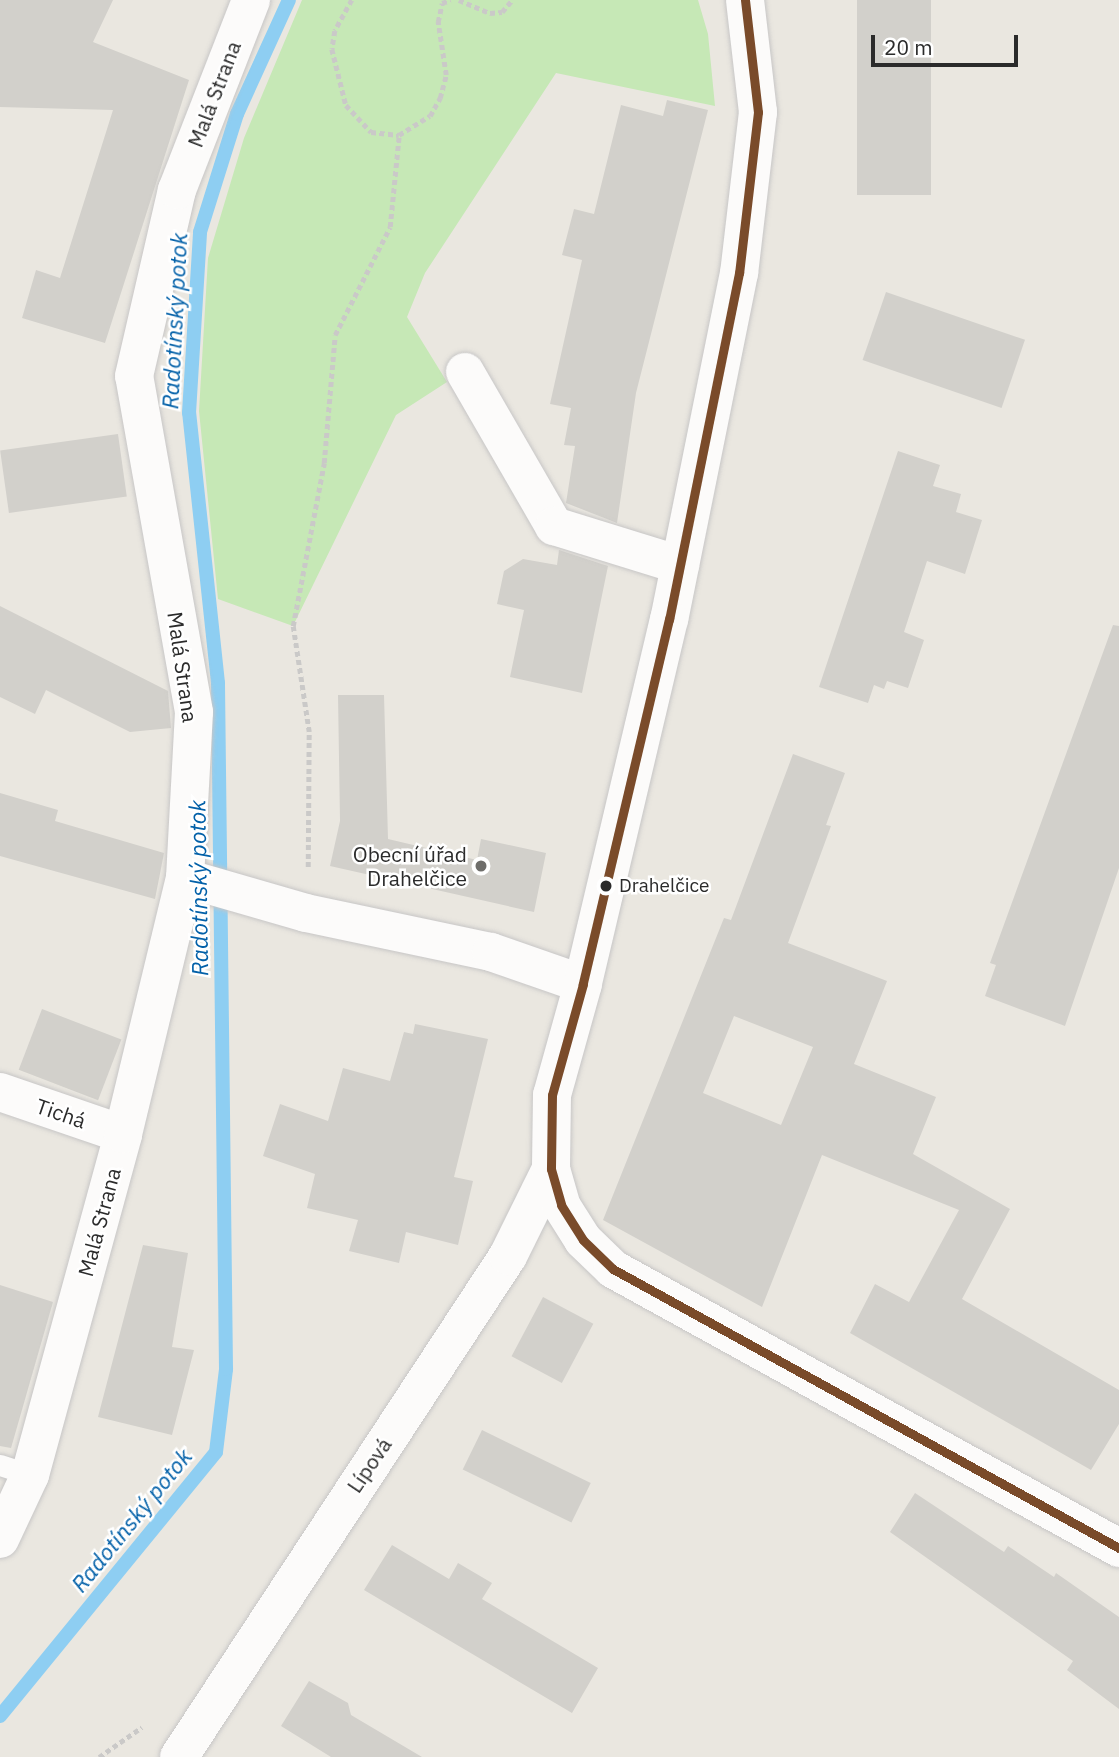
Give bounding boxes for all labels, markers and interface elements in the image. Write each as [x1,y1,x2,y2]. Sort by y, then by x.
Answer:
scale bar [874,21,1021,65]
text: 20 m [884,33,933,61]
street label: Malá Strana [182,37,246,151]
water label: Radotínský potok [156,232,192,410]
street label: Malá Strana [163,610,203,724]
water label: Radotínský potok [183,800,213,976]
place label: Obecní úřad Drahelčice [353,841,467,891]
marker: Obecní úřad Drahelčice [473,858,489,874]
place label: Drahelčice [619,875,709,897]
marker: Drahelčice [599,879,613,893]
street label: Tichá [33,1093,89,1133]
street label: Malá Strana [72,1165,126,1279]
street label: Lípová [342,1433,396,1497]
water label: Radotínský potok [65,1443,197,1597]

